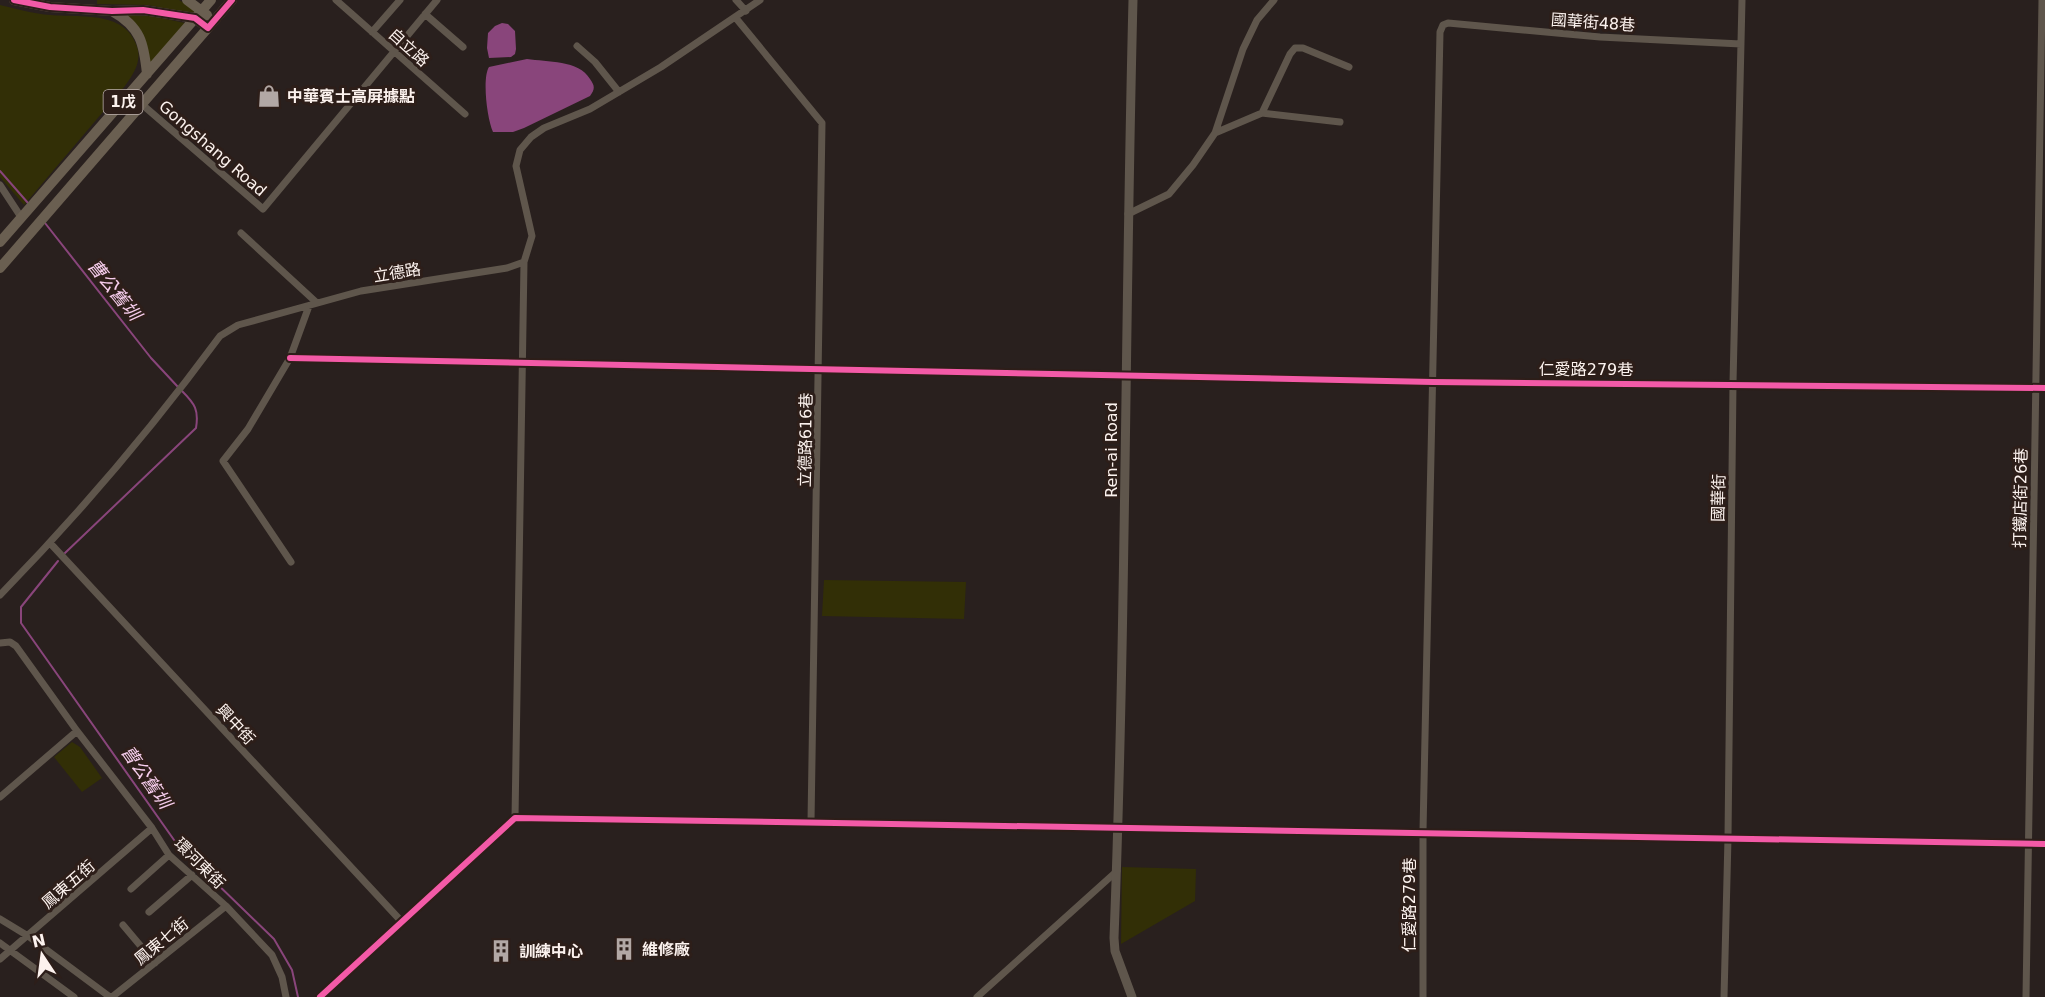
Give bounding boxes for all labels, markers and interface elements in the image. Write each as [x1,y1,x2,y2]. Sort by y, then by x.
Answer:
street label: 國華街48巷 [1550,10,1636,35]
street label: 自立路 [384,24,433,70]
shop icon: 中華賓士高屏據點 [256,83,282,109]
place label: 中華賓士高屏據點 [287,87,415,106]
road number: 1戊 [104,90,142,114]
street label: Gongshang Road [155,96,270,200]
water label: 曹公舊圳 [84,255,147,327]
street label: 立德路 [372,259,422,286]
street label: 仁愛路279巷 [1539,360,1633,379]
street label: 立德路616巷 [795,393,816,487]
street label: Ren-ai Road [1102,402,1121,498]
street label: 打鐵店街26巷 [2010,448,2031,548]
street label: 國華街 [1709,474,1728,522]
street label: 興中街 [212,700,259,748]
water label: 曹公舊圳 [117,741,177,815]
street label: 環河東街 [170,834,229,893]
street label: 鳳東五街 [38,856,99,913]
street label: 仁愛路279巷 [1400,858,1419,952]
street label: 鳳東七街 [130,914,192,969]
north arrow [12,925,72,985]
text: N [30,930,47,952]
building icon: 維修廠 [611,936,637,962]
building icon: 訓練中心 [488,938,514,964]
place label: 維修廠 [642,940,690,959]
place label: 訓練中心 [519,942,583,961]

